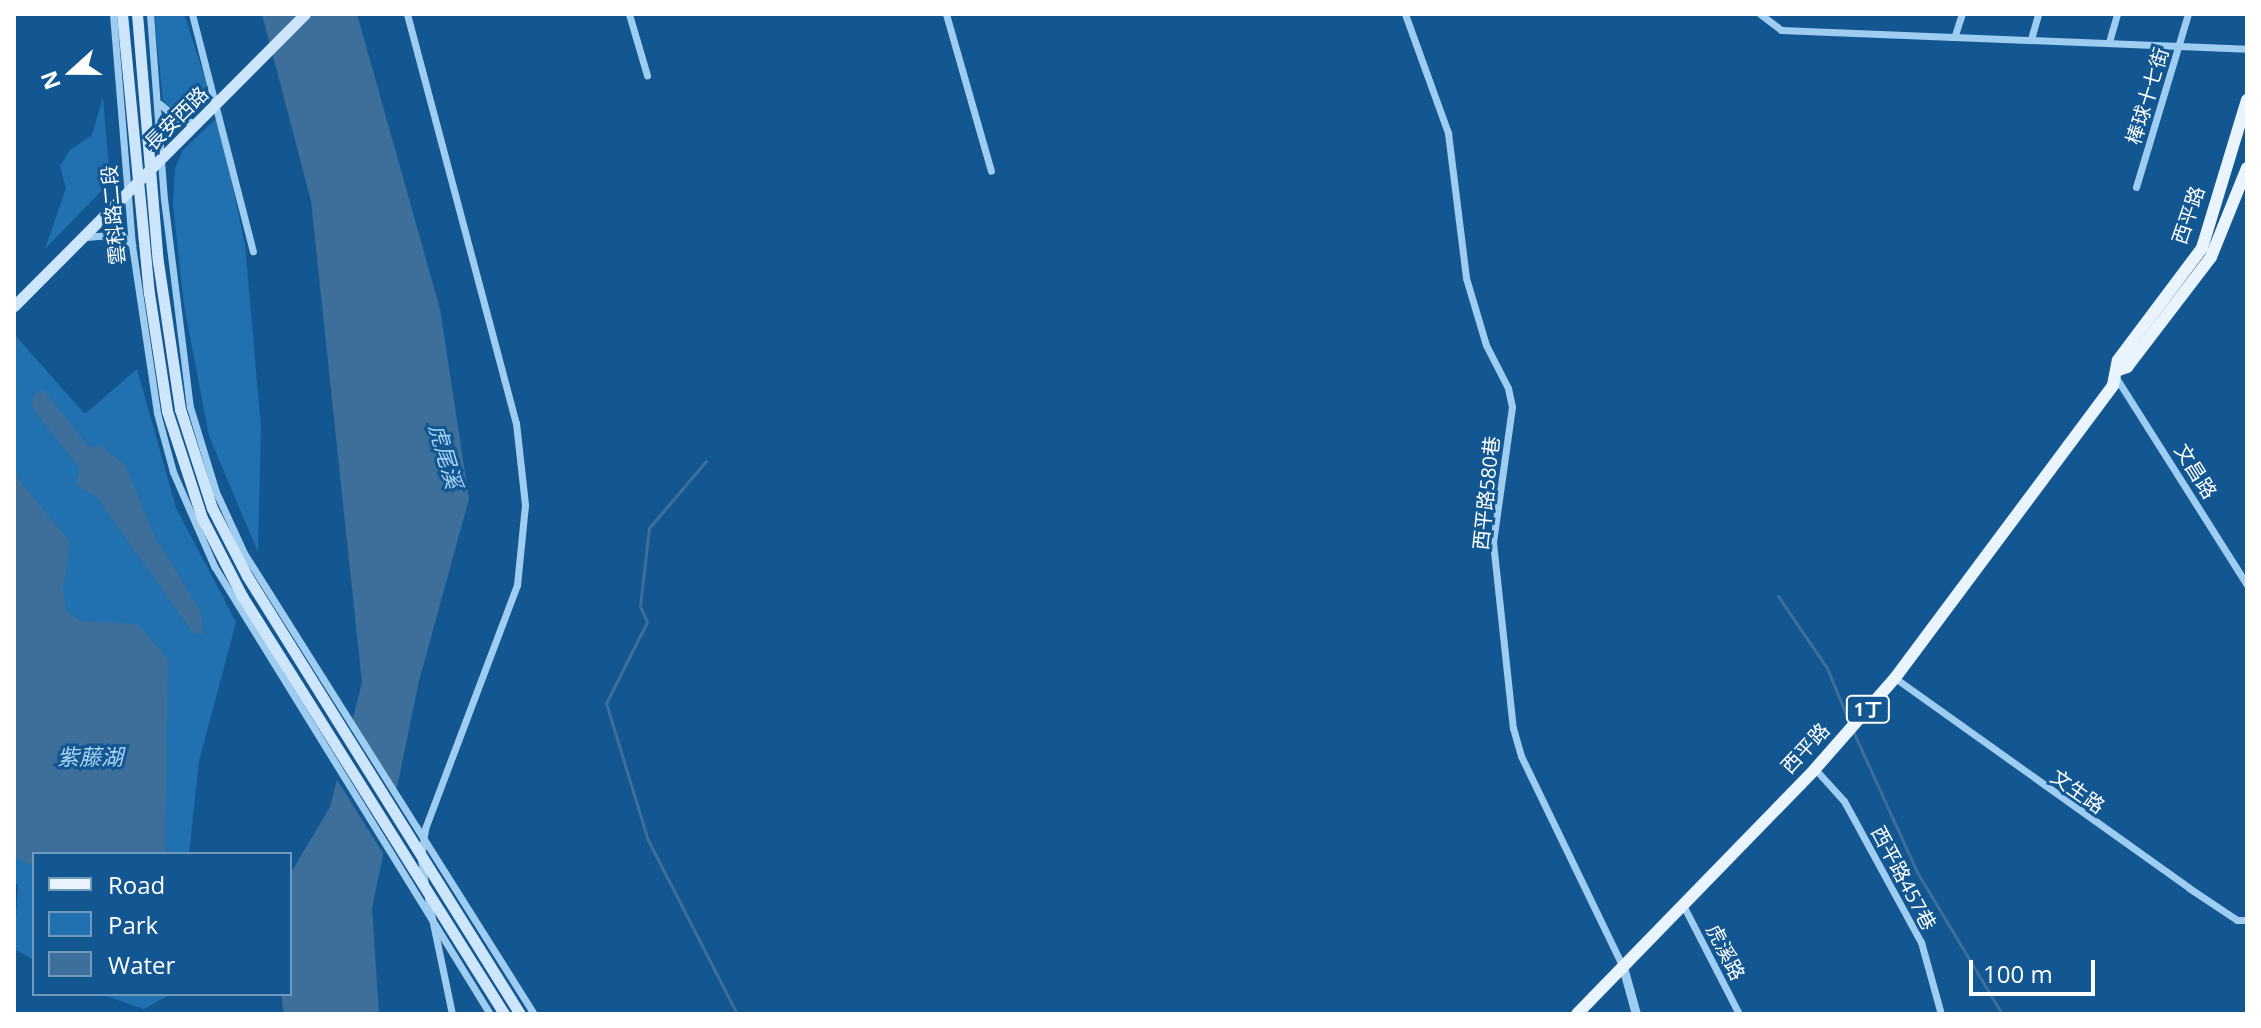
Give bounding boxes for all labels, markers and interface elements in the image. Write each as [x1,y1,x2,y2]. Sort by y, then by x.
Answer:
north arrow [32,32,112,112]
street label: 棒球十七街 [2121,45,2173,147]
text: N [32,67,67,94]
street label: 長安西路 [139,81,213,155]
street label: 雲科路二段 [97,164,129,266]
street label: 西平路 [2167,183,2209,247]
water label: 虎尾溪 [424,421,468,491]
street label: 西平路580巷 [1468,435,1504,551]
street label: 文昌路 [2170,439,2222,503]
road number: 1丁 [1844,695,1892,723]
street label: 西平路 [1776,718,1834,778]
water label: 紫藤湖 [57,744,123,770]
street label: 文生路 [2047,764,2109,818]
street label: 西平路457巷 [1867,822,1941,934]
legend [32,852,292,996]
text: Road [108,868,165,901]
text: Park [108,908,158,941]
street label: 虎溪路 [1702,920,1750,984]
scale bar [1973,944,2099,994]
text: Water [108,948,175,981]
text: 100 m [1983,957,2053,990]

